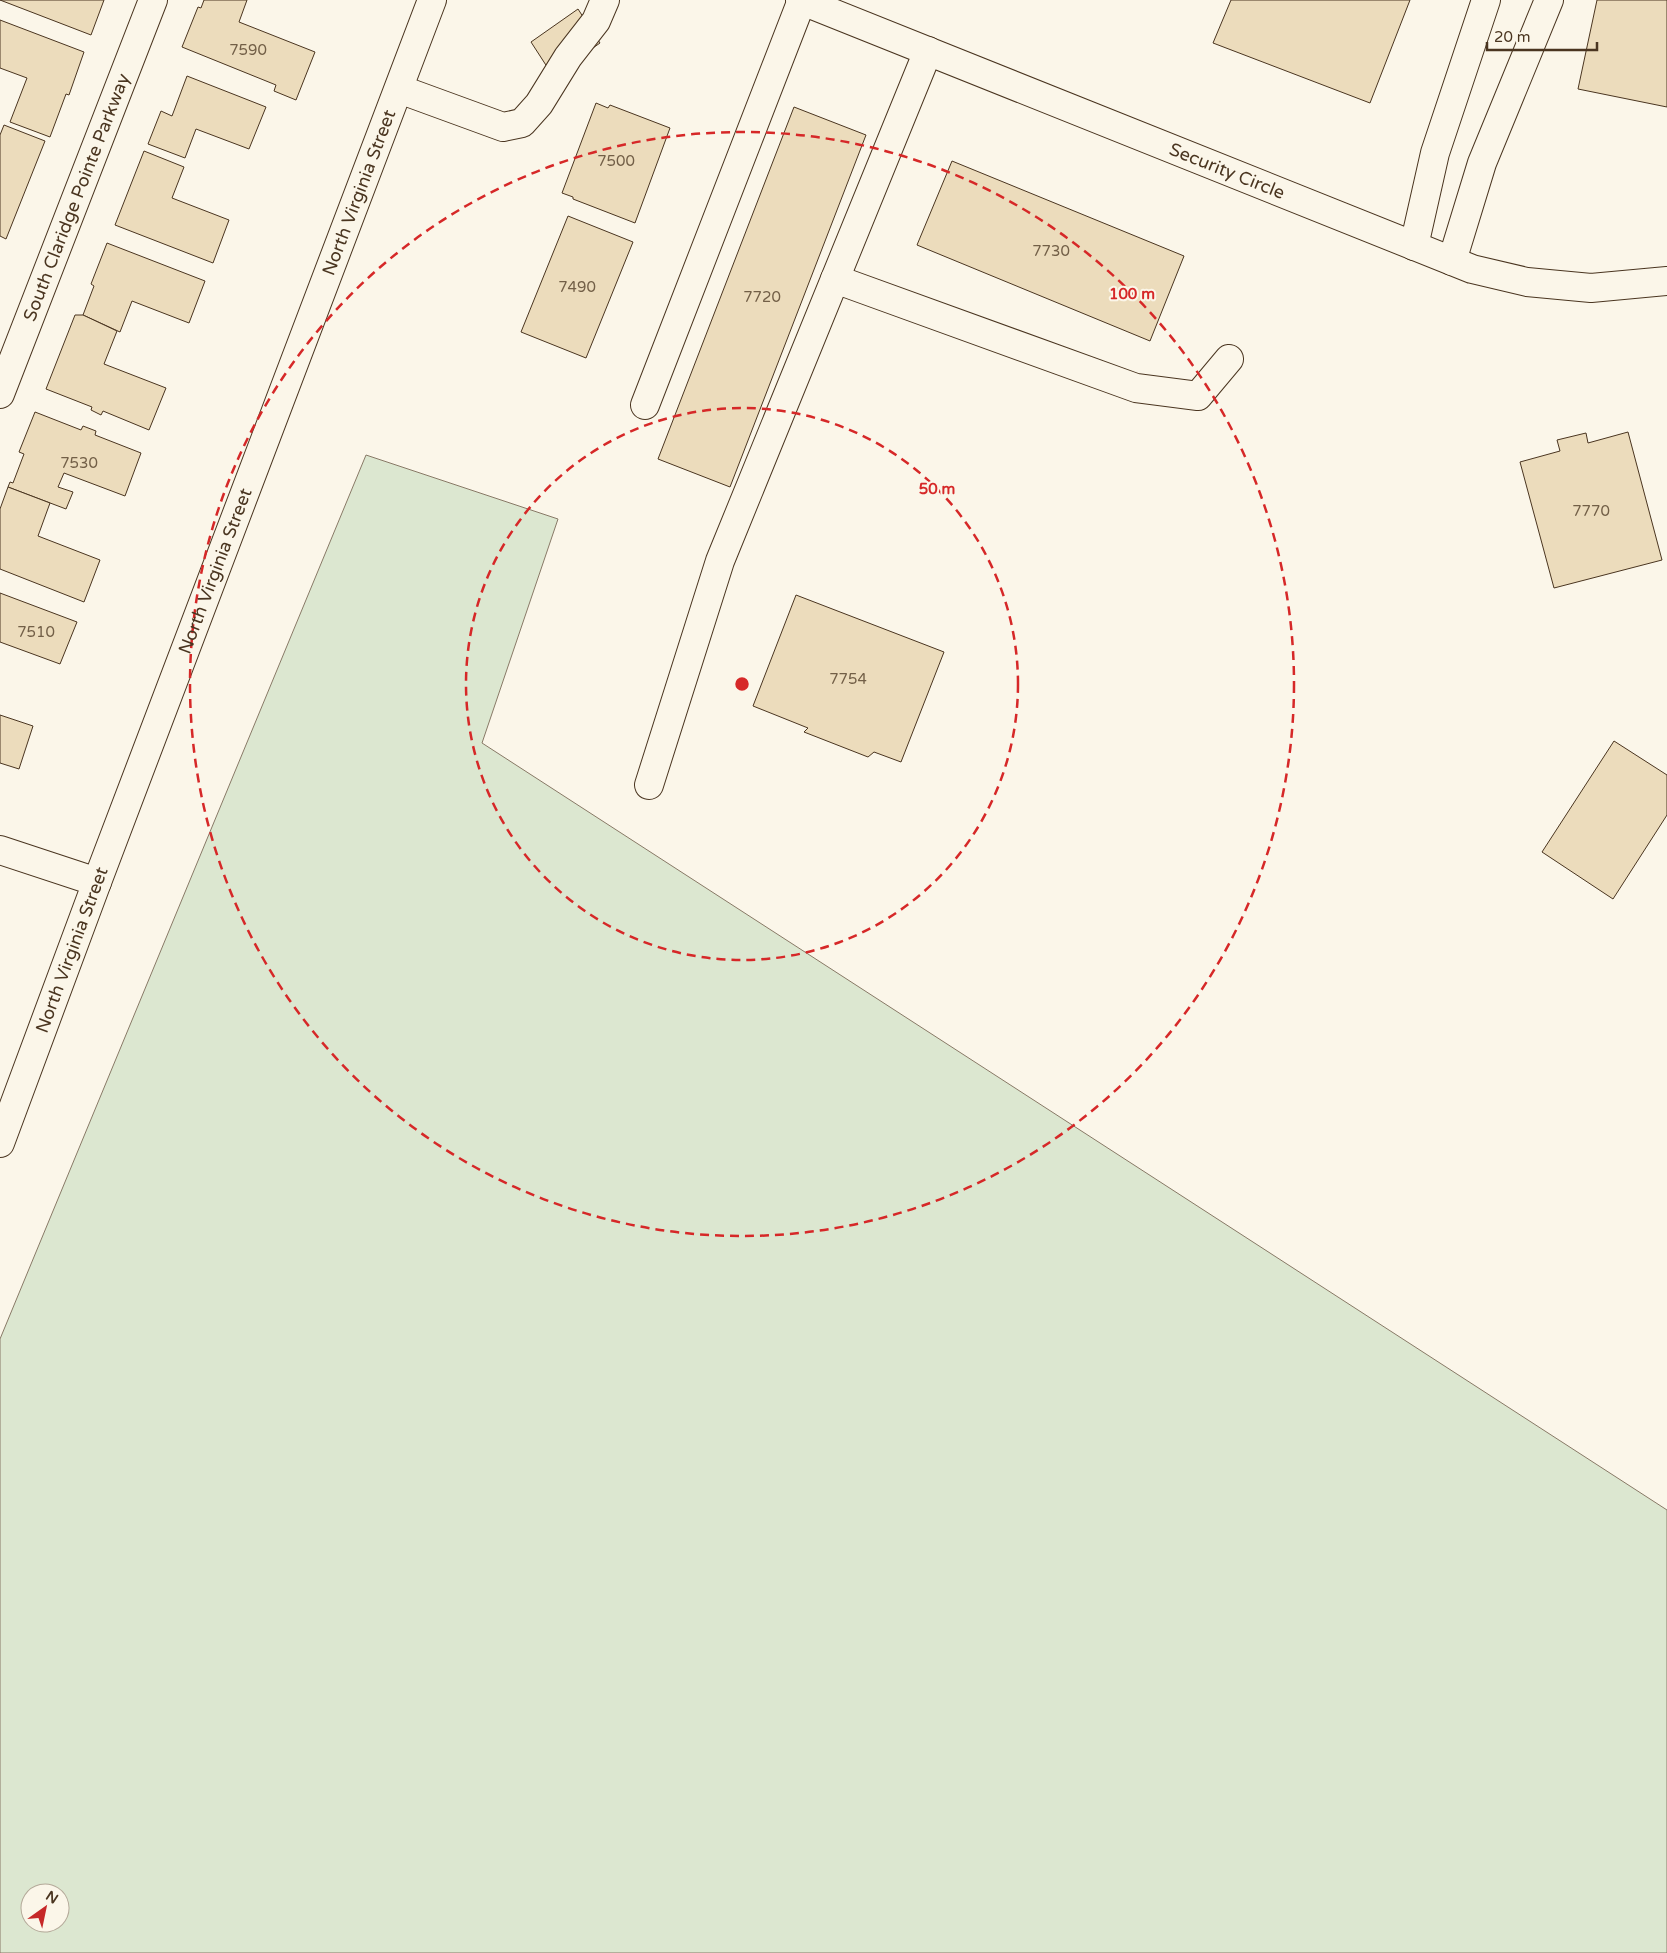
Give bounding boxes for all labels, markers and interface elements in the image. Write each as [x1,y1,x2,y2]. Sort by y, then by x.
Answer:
scale bar [1487,20,1597,52]
text: 20 m [1494,28,1531,46]
house number: 7590 [229,41,267,59]
street label: South Claridge Pointe Parkway [18,70,134,324]
street label: North Virginia Street [317,106,400,279]
street label: Security Circle [1166,138,1288,204]
house number: 7500 [597,152,635,170]
house number: 7730 [1032,242,1070,260]
house number: 7490 [558,278,596,296]
text: 100 m [1109,285,1155,303]
house number: 7720 [743,288,781,306]
house number: 7530 [60,454,98,472]
text: 50 m [919,480,955,498]
street label: North Virginia Street [174,485,257,657]
house number: 7770 [1572,502,1610,520]
house number: 7510 [17,623,55,641]
house number: 7754 [829,670,867,688]
centre of rings [733,675,751,693]
street label: North Virginia Street [31,864,113,1036]
north arrow [20,1883,70,1933]
text: N [42,1887,61,1908]

